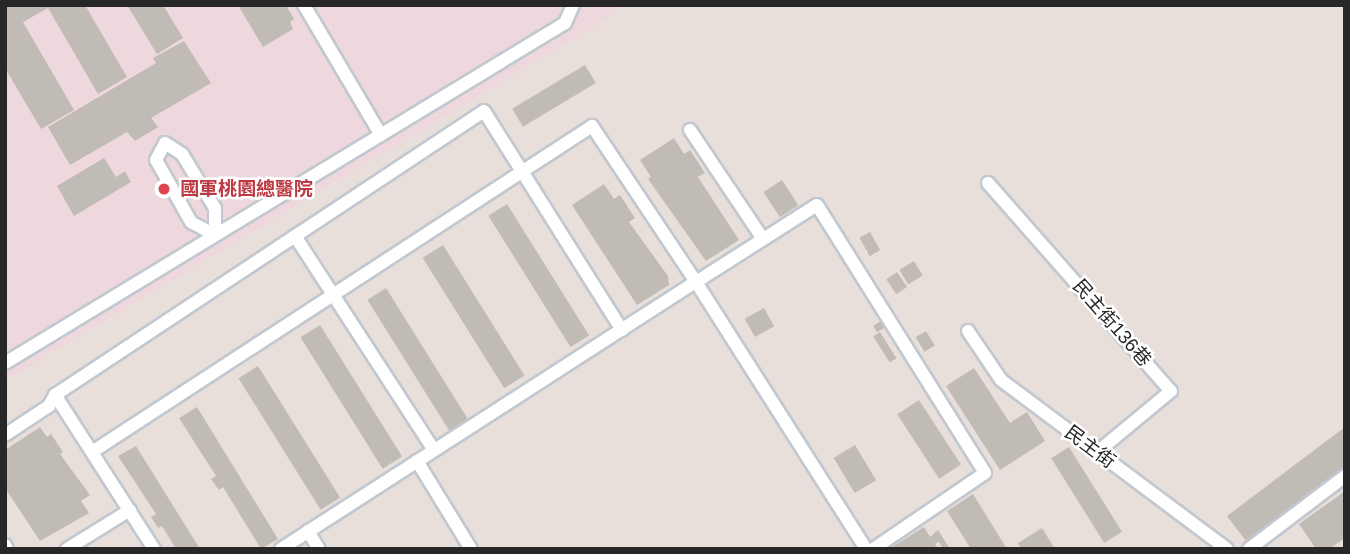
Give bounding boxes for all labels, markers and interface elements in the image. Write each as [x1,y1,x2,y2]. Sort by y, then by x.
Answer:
place label: 國軍桃園總醫院 [180,178,313,200]
marker: 國軍桃園總醫院 [154,179,174,199]
street label: 民主街136巷 [1068,275,1156,371]
street label: 民主街 [1060,421,1120,473]

